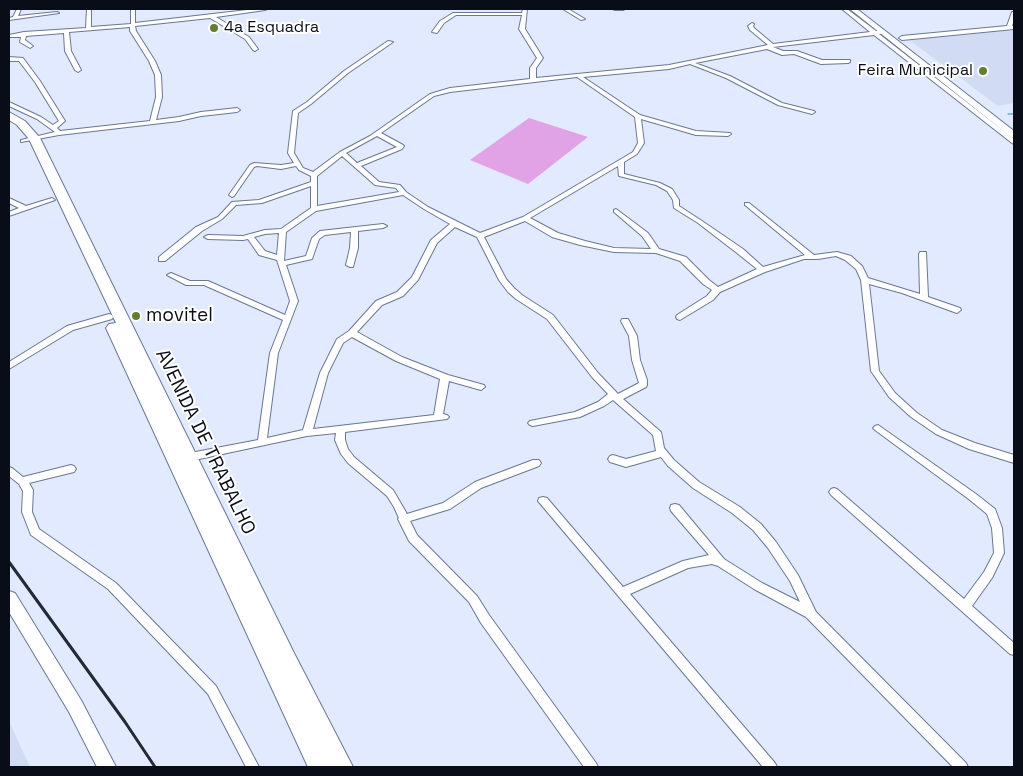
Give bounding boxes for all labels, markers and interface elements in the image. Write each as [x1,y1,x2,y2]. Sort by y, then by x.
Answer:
place label: 4a Esquadra [224,18,319,38]
marker: 4a Esquadra [208,22,220,34]
place label: Feira Municipal [858,61,973,81]
marker: Feira Municipal [977,65,989,77]
place label: movitel [146,305,213,327]
marker: movitel [130,310,142,322]
street label: AVENIDA DE TRABALHO [150,346,260,538]

